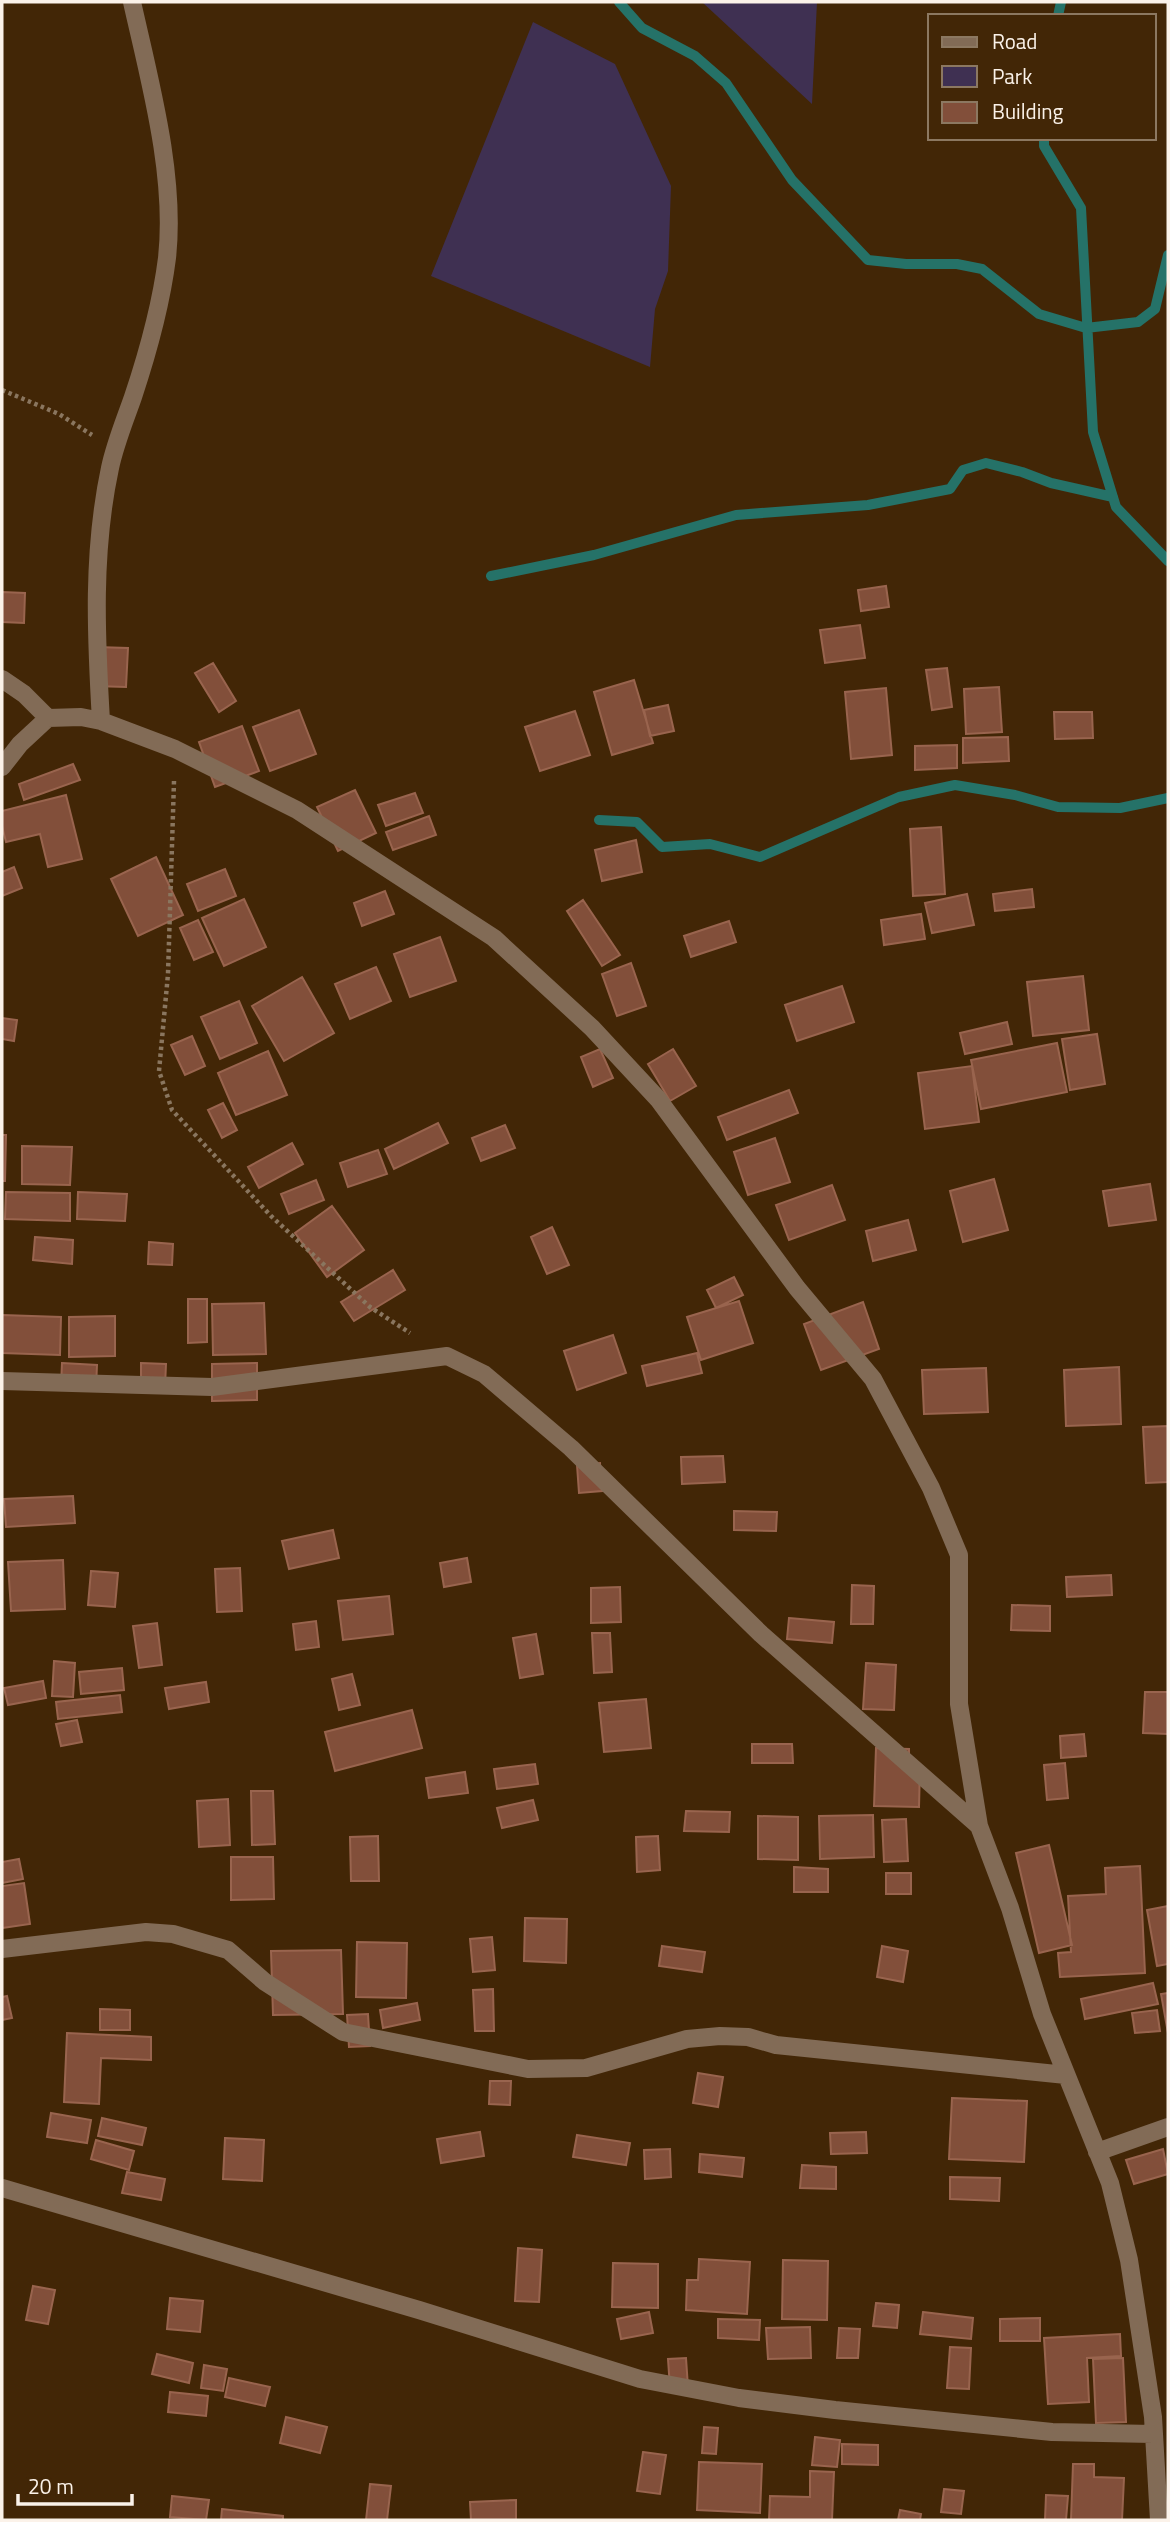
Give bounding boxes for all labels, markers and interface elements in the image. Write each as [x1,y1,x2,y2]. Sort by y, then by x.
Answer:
legend [928,14,1156,140]
text: Road [992,25,1037,57]
text: Park [992,60,1032,92]
text: Building [992,95,1064,127]
scale bar [18,2462,131,2506]
text: 20 m [28,2470,74,2502]

